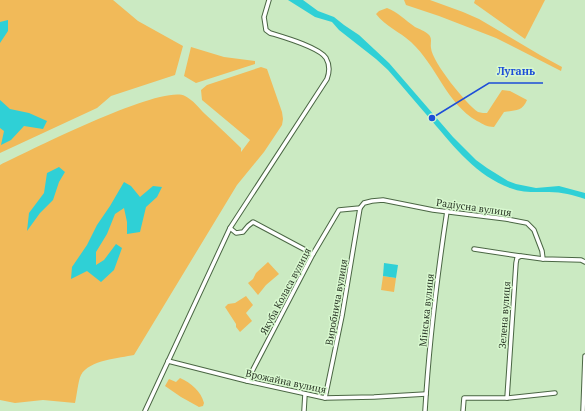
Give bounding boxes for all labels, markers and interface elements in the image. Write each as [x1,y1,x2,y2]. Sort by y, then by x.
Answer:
callout: Лугань [489,60,543,83]
text: Лугань [496,64,535,78]
street label: Радіусна вулиця [435,196,512,219]
street label: Якуба Коласа вулиця [257,245,314,337]
street label: Виробнича вулиця [323,258,350,346]
street label: Мінська вулиця [416,273,437,347]
street label: Зелена вулиця [496,281,513,349]
street label: Врожайна вулиця [244,367,328,396]

